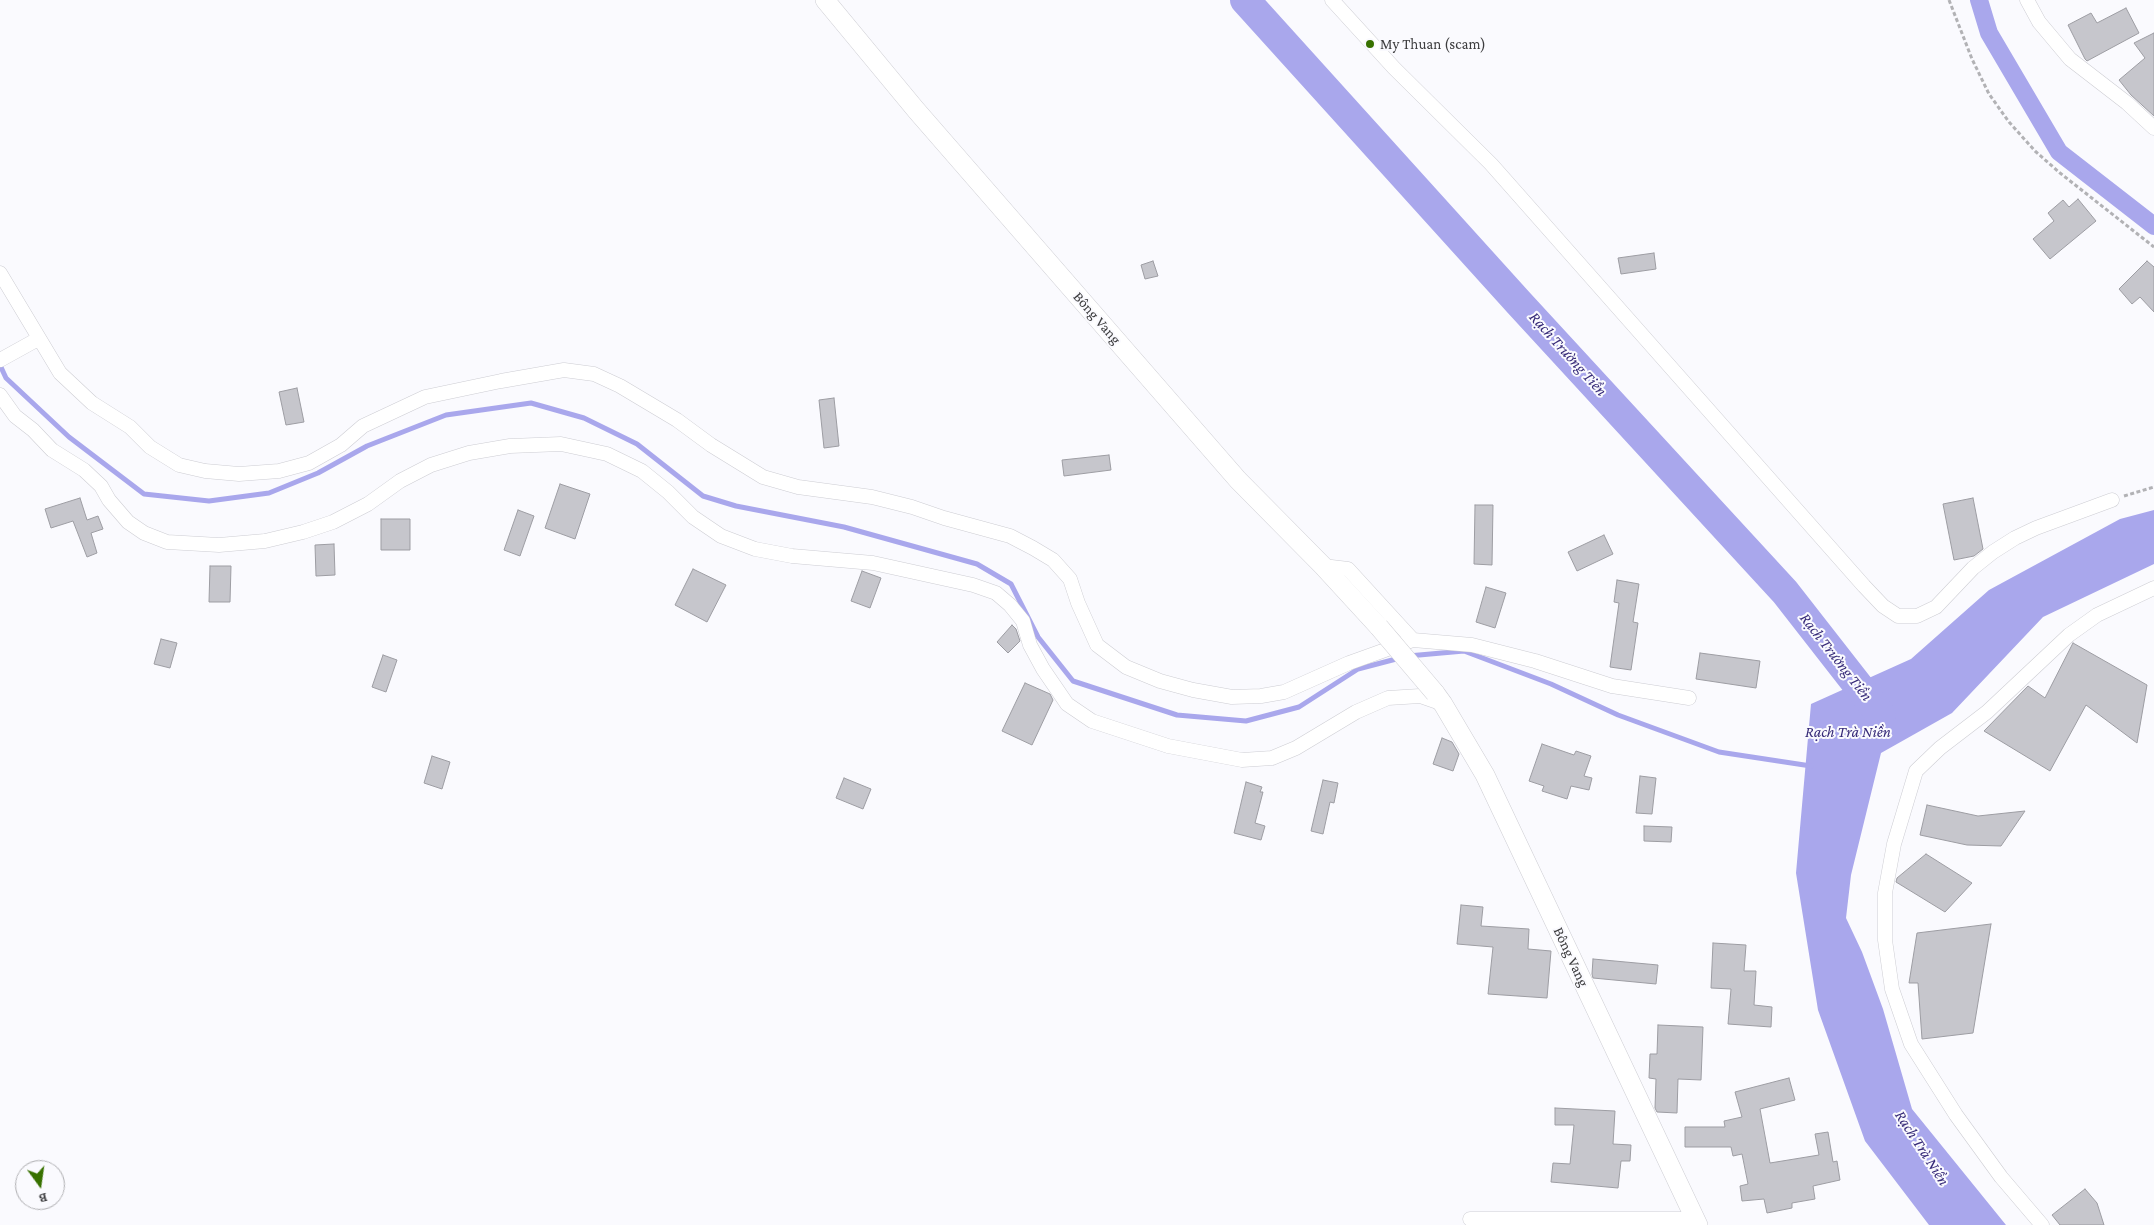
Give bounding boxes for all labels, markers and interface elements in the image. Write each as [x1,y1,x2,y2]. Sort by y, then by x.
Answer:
place label: My Thuan (scam) [1380,35,1486,53]
marker: My Thuan (scam) [1364,38,1376,50]
street label: Bông Vang [1069,288,1125,348]
water label: Rạch Trường Tiền [1525,308,1611,400]
water label: Rạch Trường Tiền [1796,609,1876,705]
water label: Rạch Trà Niền [1805,722,1891,742]
street label: Bông Vang [1549,924,1593,990]
water label: Rạch Trà Niền [1891,1107,1953,1189]
north arrow [15,1160,65,1210]
text: B [37,1190,49,1207]

